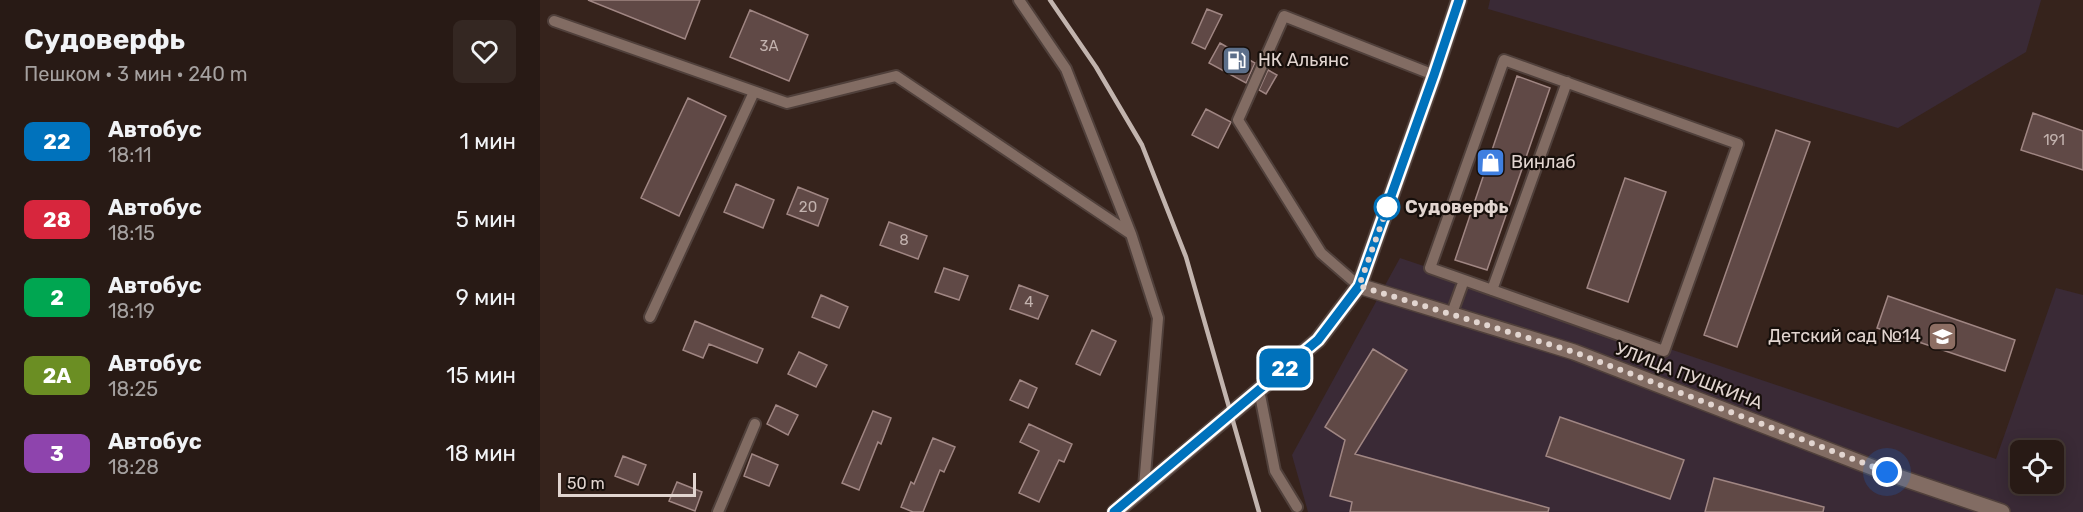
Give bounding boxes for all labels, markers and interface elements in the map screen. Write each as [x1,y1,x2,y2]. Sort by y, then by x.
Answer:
button: heart [453,20,516,83]
text: Судоверфь [24,23,185,56]
house number: 3А [759,37,779,55]
fuel station icon: НК Альянс [1221,44,1253,76]
place label: НК Альянс [1258,49,1349,71]
text: Пешком · 3 мин · 240 m [24,62,248,86]
text: Автобус [108,116,202,143]
text: 1 мин [459,128,516,155]
text: 22 [43,129,71,154]
house number: 191 [2043,131,2065,149]
text: 18:11 [108,143,152,167]
shop icon: Винлаб [1474,146,1506,178]
place label: Винлаб [1511,151,1576,173]
text: Автобус [108,194,202,221]
marker: Судоверфь [1374,194,1400,220]
place label: Судоверфь [1405,196,1509,218]
house number: 20 [799,198,817,216]
text: 5 мин [456,206,516,233]
text: 28 [43,207,71,232]
text: 18:15 [108,221,155,245]
house number: 8 [899,231,909,249]
text: Автобус [108,272,202,299]
text: 9 мин [456,284,516,311]
text: 2 [50,285,64,310]
house number: 4 [1024,293,1034,311]
text: 18:19 [108,299,155,323]
school or university icon: Детский сад №14 [1926,320,1958,352]
place label: Детский сад №14 [1768,325,1921,347]
street label: УЛИЦА ПУШКИНА [1612,338,1766,414]
line badge: 22 [1258,348,1312,388]
text: Автобус [108,350,202,377]
text: 22 [1271,356,1299,381]
text: 15 мин [446,362,516,389]
text: 2А [43,363,71,388]
text: 18:25 [108,377,158,401]
text: Автобус [108,428,202,455]
text: 18 мин [445,440,516,467]
map controls [2010,440,2064,494]
button: locate [2010,440,2064,494]
text: 3 [50,441,64,466]
text: 18:28 [108,455,159,479]
your location [1872,457,1902,487]
scale bar [558,470,696,498]
text: 50 m [567,474,605,493]

